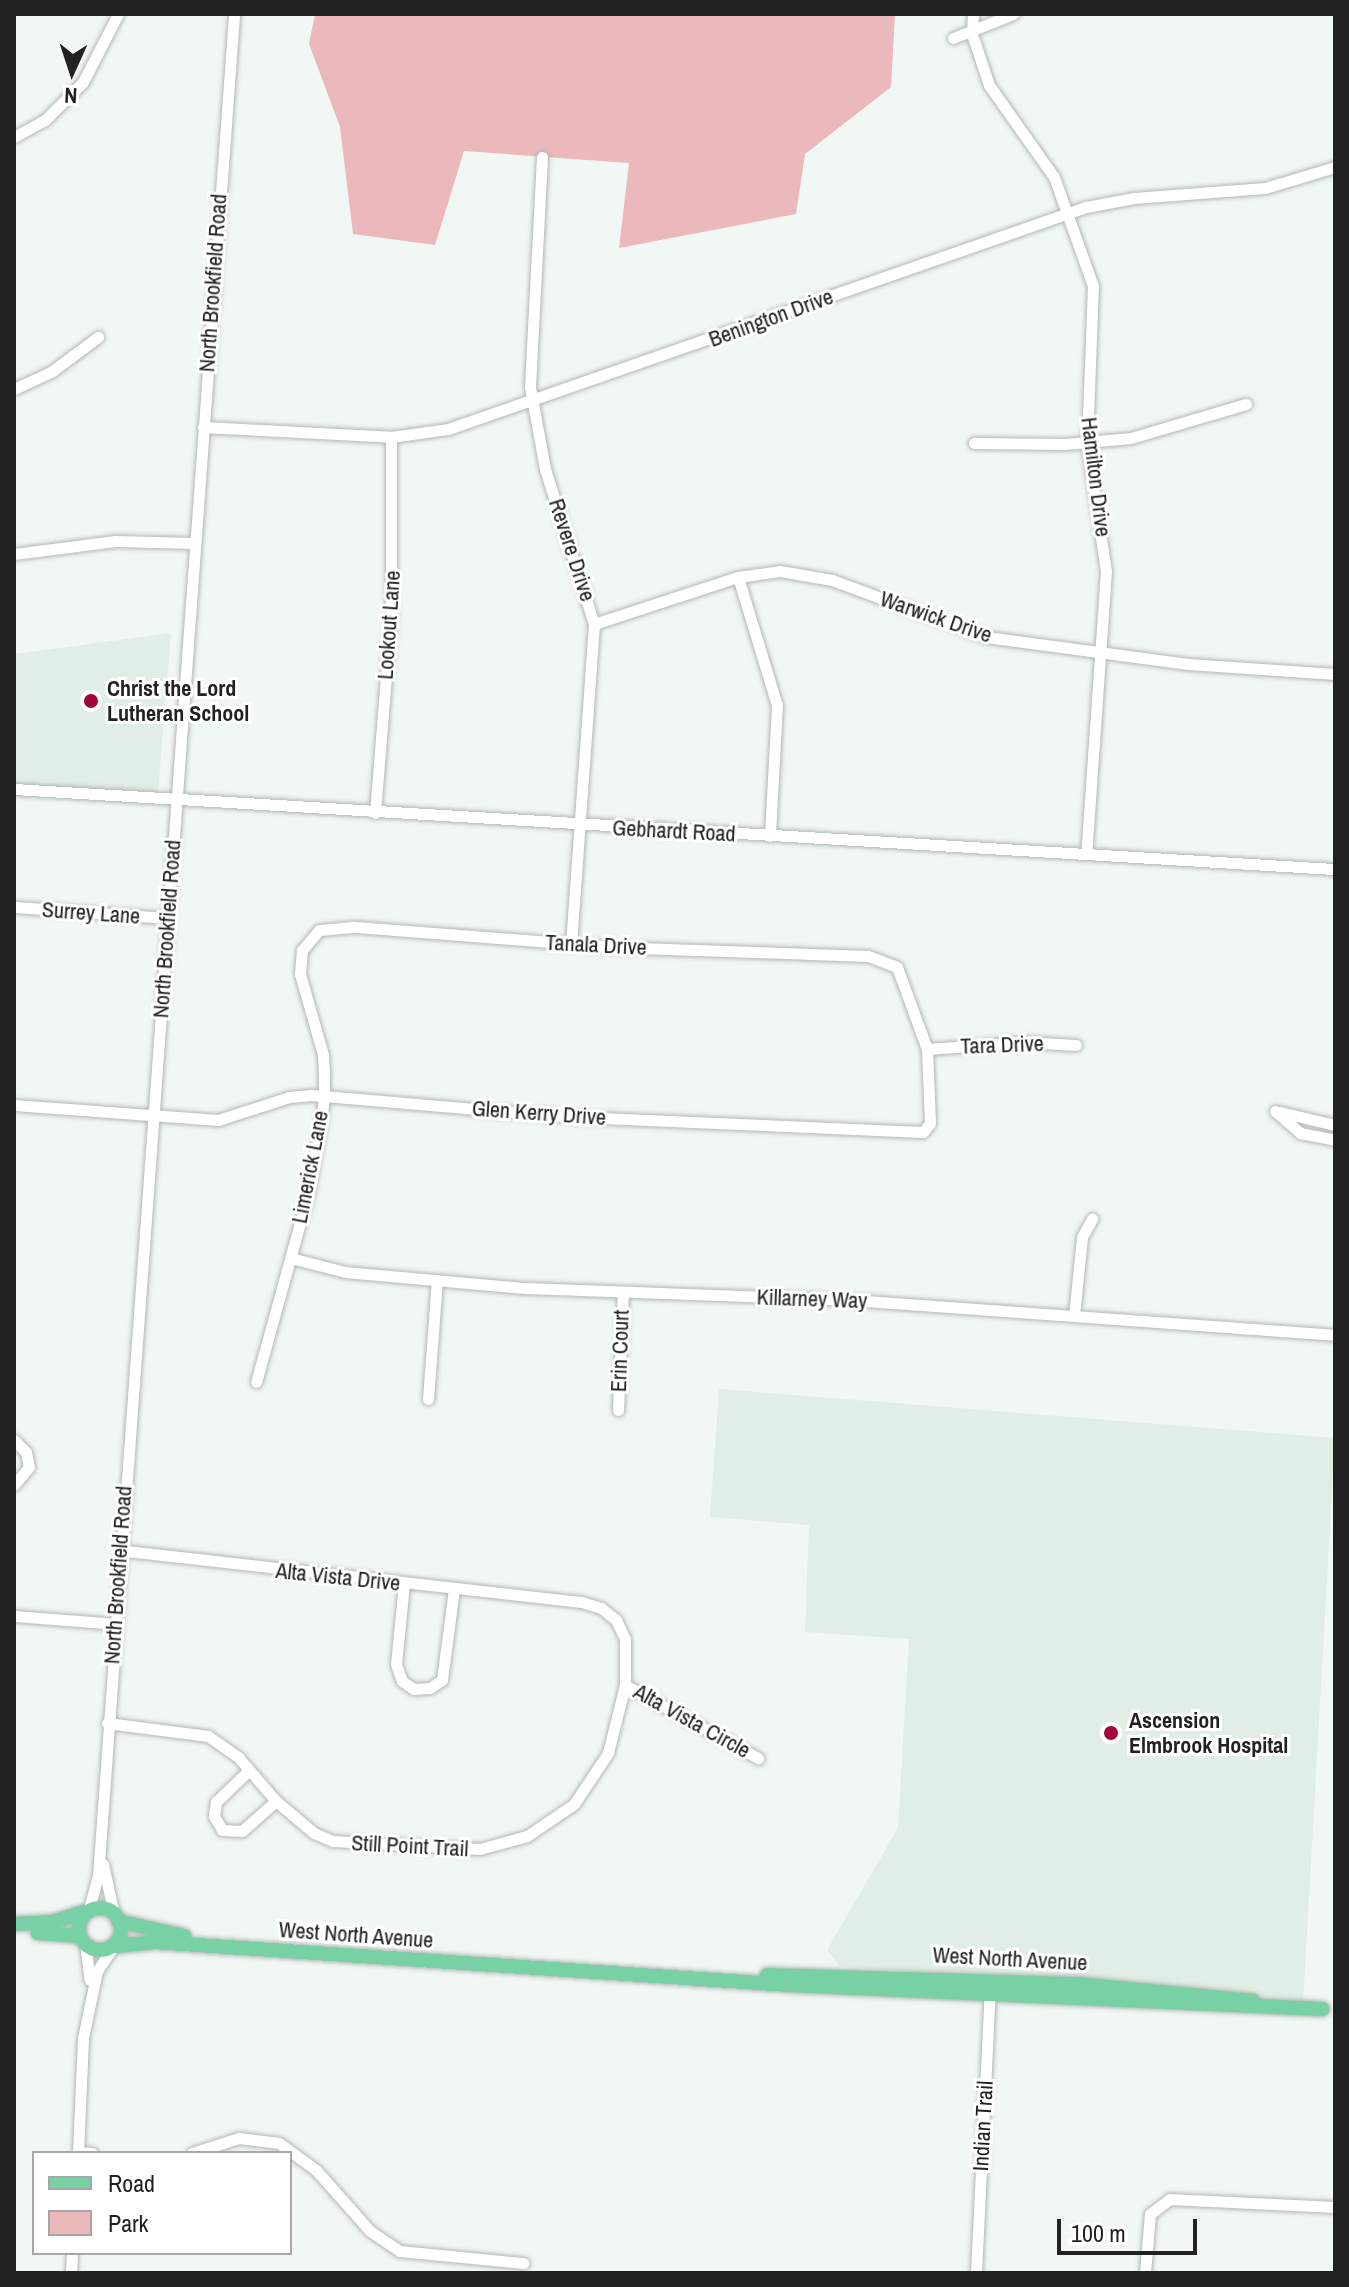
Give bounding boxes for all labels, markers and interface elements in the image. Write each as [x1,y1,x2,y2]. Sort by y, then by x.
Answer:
north arrow [32,32,112,112]
text: N [63,81,78,111]
street label: North Brookfield Road [194,193,232,373]
street label: Benington Drive [705,283,837,353]
street label: Hamilton Drive [1076,416,1116,538]
street label: Revere Drive [543,495,601,605]
street label: Lookout Lane [372,570,406,680]
street label: Warwick Drive [877,586,995,648]
place label: Christ the Lord Lutheran School [107,675,249,726]
marker: Christ the Lord Lutheran School [82,692,100,710]
street label: Gebhardt Road [612,815,736,847]
street label: North Brookfield Road [148,839,186,1019]
street label: Surrey Lane [41,896,141,930]
street label: Tanala Drive [545,929,647,961]
street label: Tara Drive [960,1030,1044,1060]
street label: Glen Kerry Drive [471,1095,607,1131]
street label: Limerick Lane [286,1108,334,1226]
street label: Killarney Way [756,1284,868,1314]
street label: Erin Court [605,1309,635,1393]
street label: North Brookfield Road [99,1485,137,1665]
street label: Alta Vista Drive [274,1557,402,1597]
street label: Alta Vista Circle [629,1678,755,1764]
place label: Ascension Elmbrook Hospital [1129,1707,1288,1758]
marker: Ascension Elmbrook Hospital [1100,1722,1122,1744]
street label: Still Point Trail [351,1830,469,1862]
street label: West North Avenue [277,1916,435,1954]
street label: West North Avenue [932,1942,1088,1976]
street label: Indian Trail [967,2080,999,2172]
legend [32,2151,292,2255]
text: Road [108,2167,155,2199]
scale bar [1061,2203,1201,2253]
text: Park [108,2207,148,2239]
text: 100 m [1071,2217,1126,2249]

